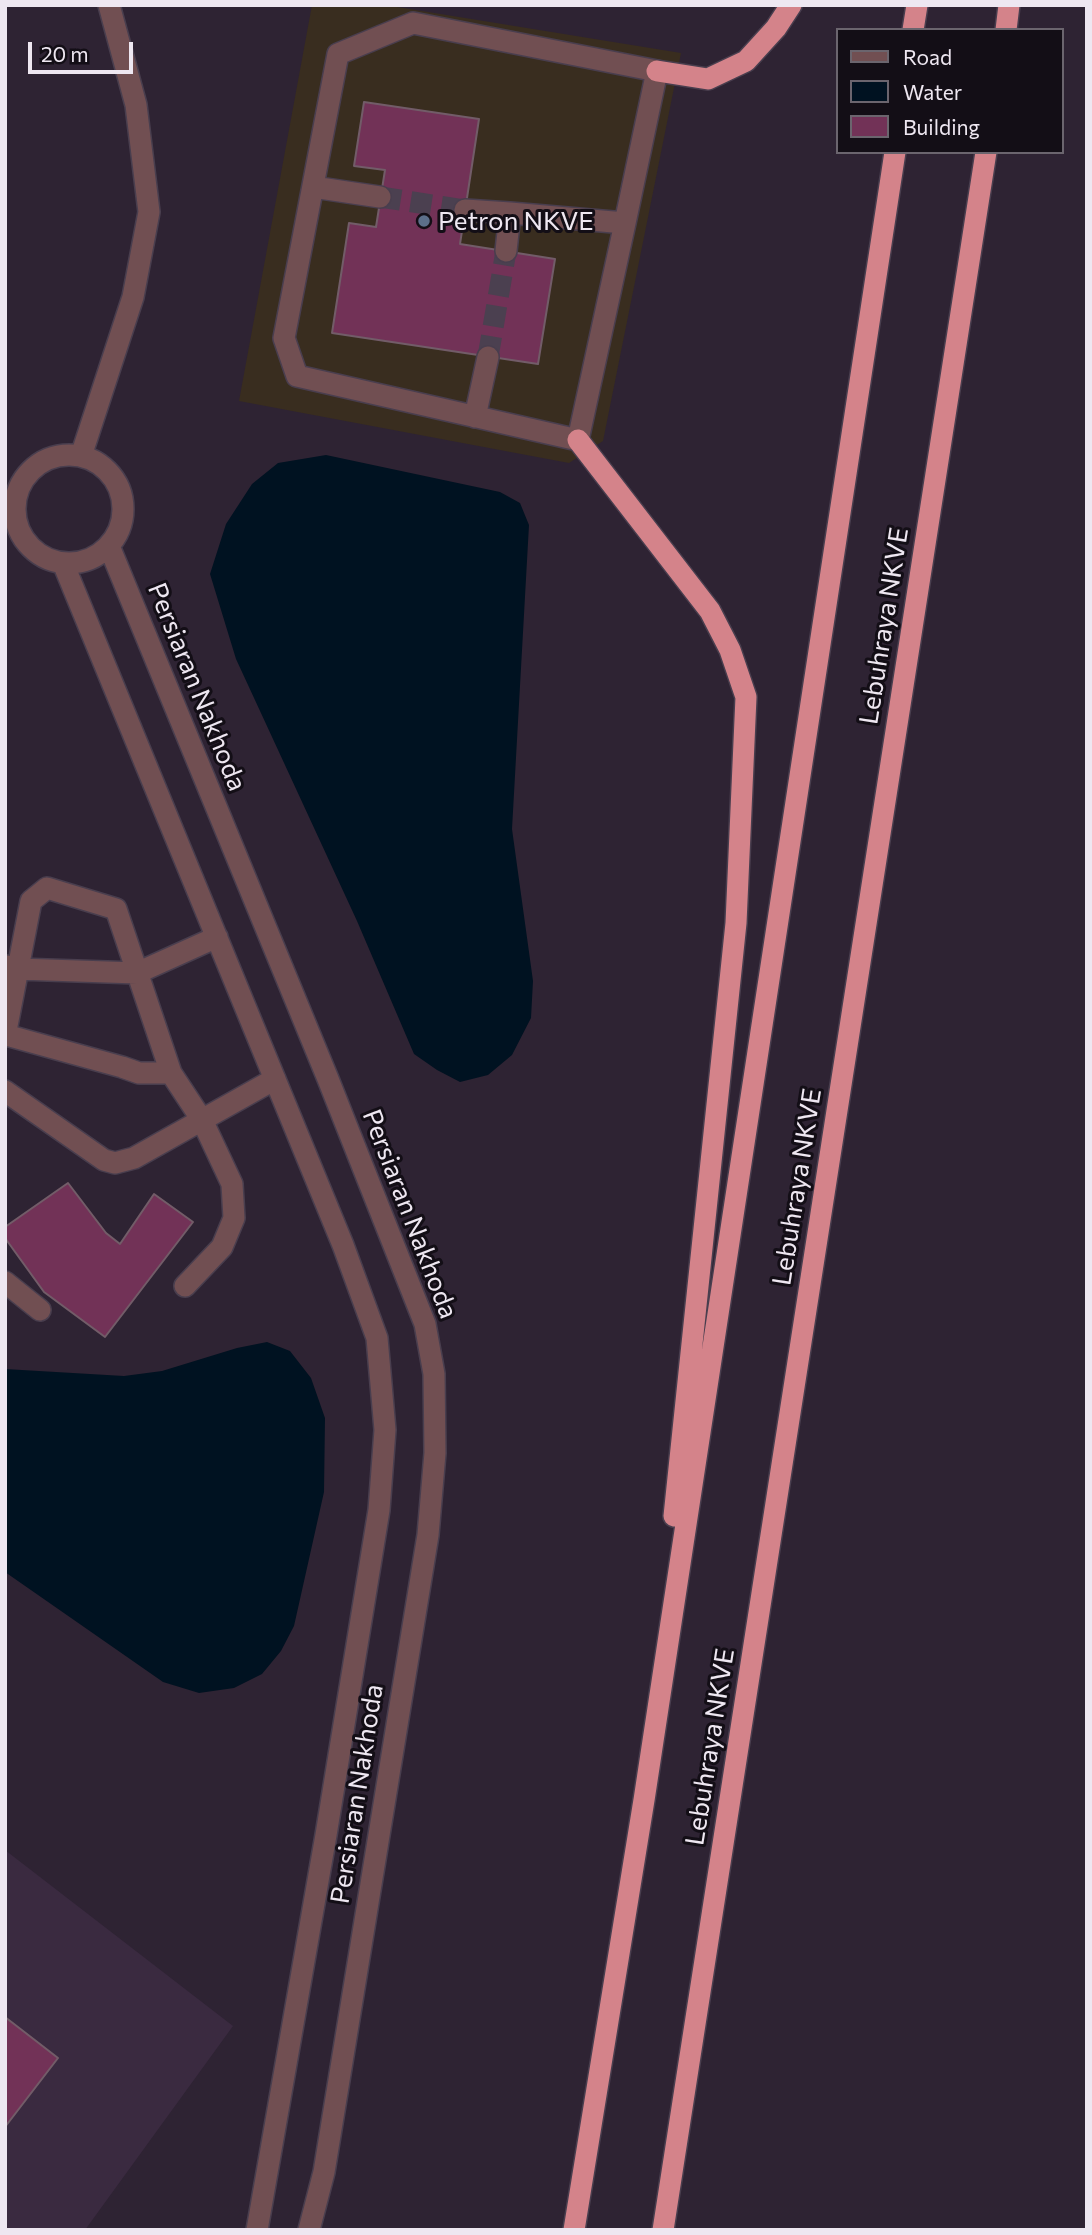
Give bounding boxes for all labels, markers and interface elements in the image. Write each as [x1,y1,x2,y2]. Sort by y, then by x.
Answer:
scale bar [32,28,136,72]
legend [836,28,1064,154]
text: 20 m [41,41,89,66]
text: Road [903,44,952,69]
text: Water [903,79,962,104]
text: Building [903,114,980,139]
place label: Petron NKVE [438,205,594,237]
marker: Petron NKVE [416,213,432,229]
street label: Lebuhraya NKVE [853,525,915,727]
street label: Persiaran Nakhoda [141,578,253,796]
street label: Lebuhraya NKVE [766,1086,828,1288]
street label: Persiaran Nakhoda [356,1105,464,1323]
street label: Lebuhraya NKVE [679,1646,741,1848]
street label: Persiaran Nakhoda [324,1682,390,1906]

